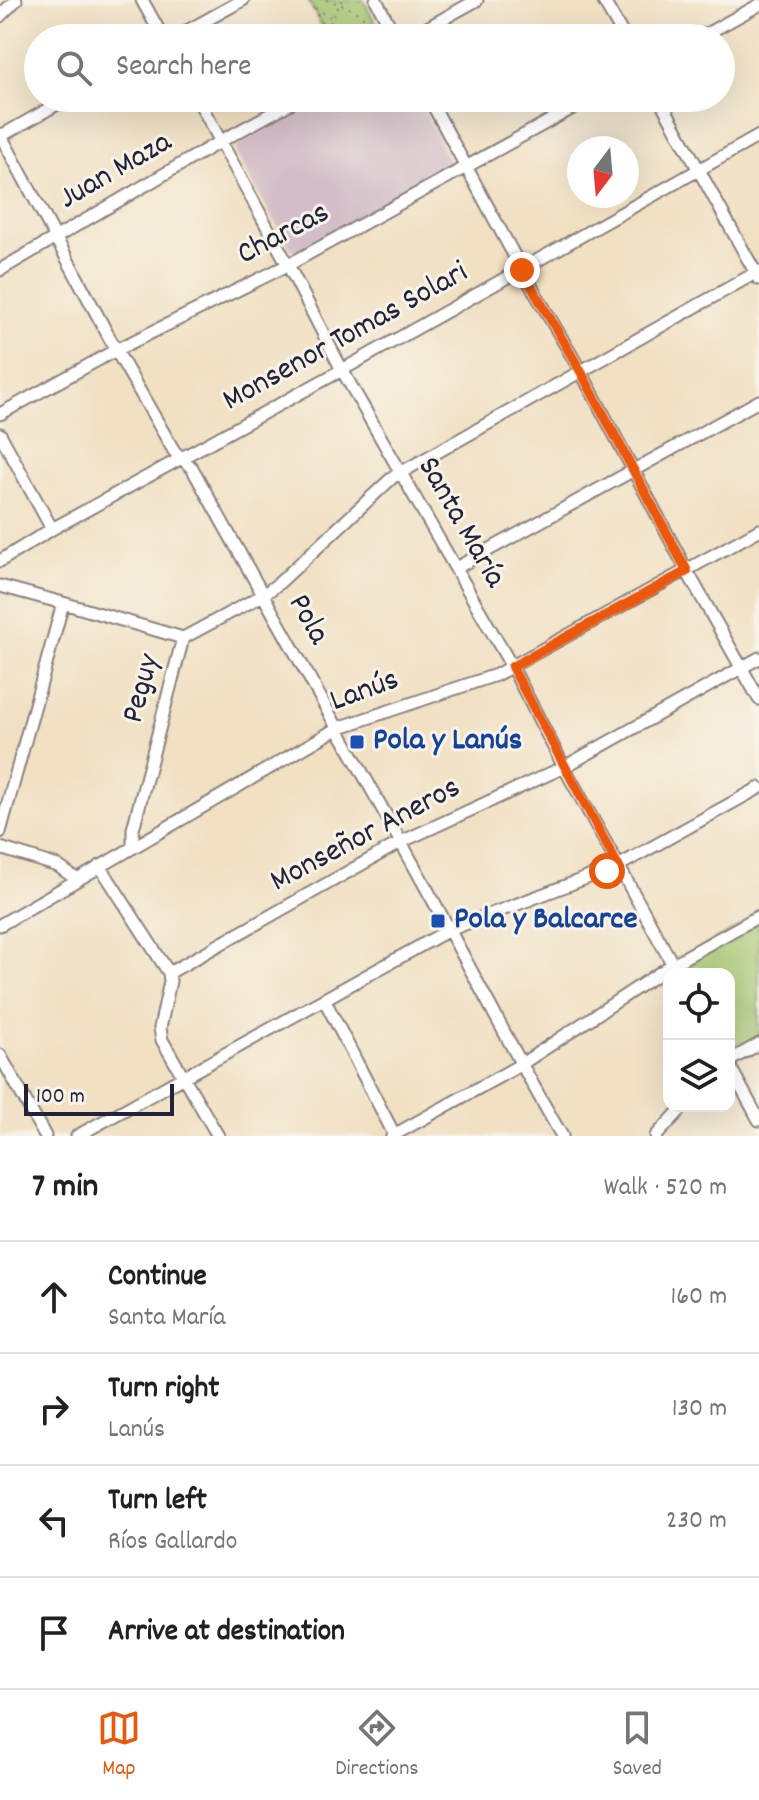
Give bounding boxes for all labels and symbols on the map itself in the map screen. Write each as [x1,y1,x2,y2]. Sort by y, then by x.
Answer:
street label: Juan Maza [51,121,182,223]
north arrow [567,136,639,208]
street label: Charcas [230,192,338,278]
street label: Monsenor Tomas Solari [215,251,477,425]
route end [504,252,540,288]
street label: Santa María [404,449,517,598]
street label: Pola [274,586,340,654]
street label: Peguy [112,649,174,728]
street label: Lanús [324,658,406,726]
place label: Pola y Lanús [373,719,522,765]
marker: Pola y Lanús [348,733,366,751]
street label: Monseñor Aneros [263,767,469,905]
route start [589,853,625,889]
place label: Pola y Balcarce [454,898,638,944]
marker: Pola y Balcarce [429,912,447,930]
scale bar [24,1080,174,1116]

